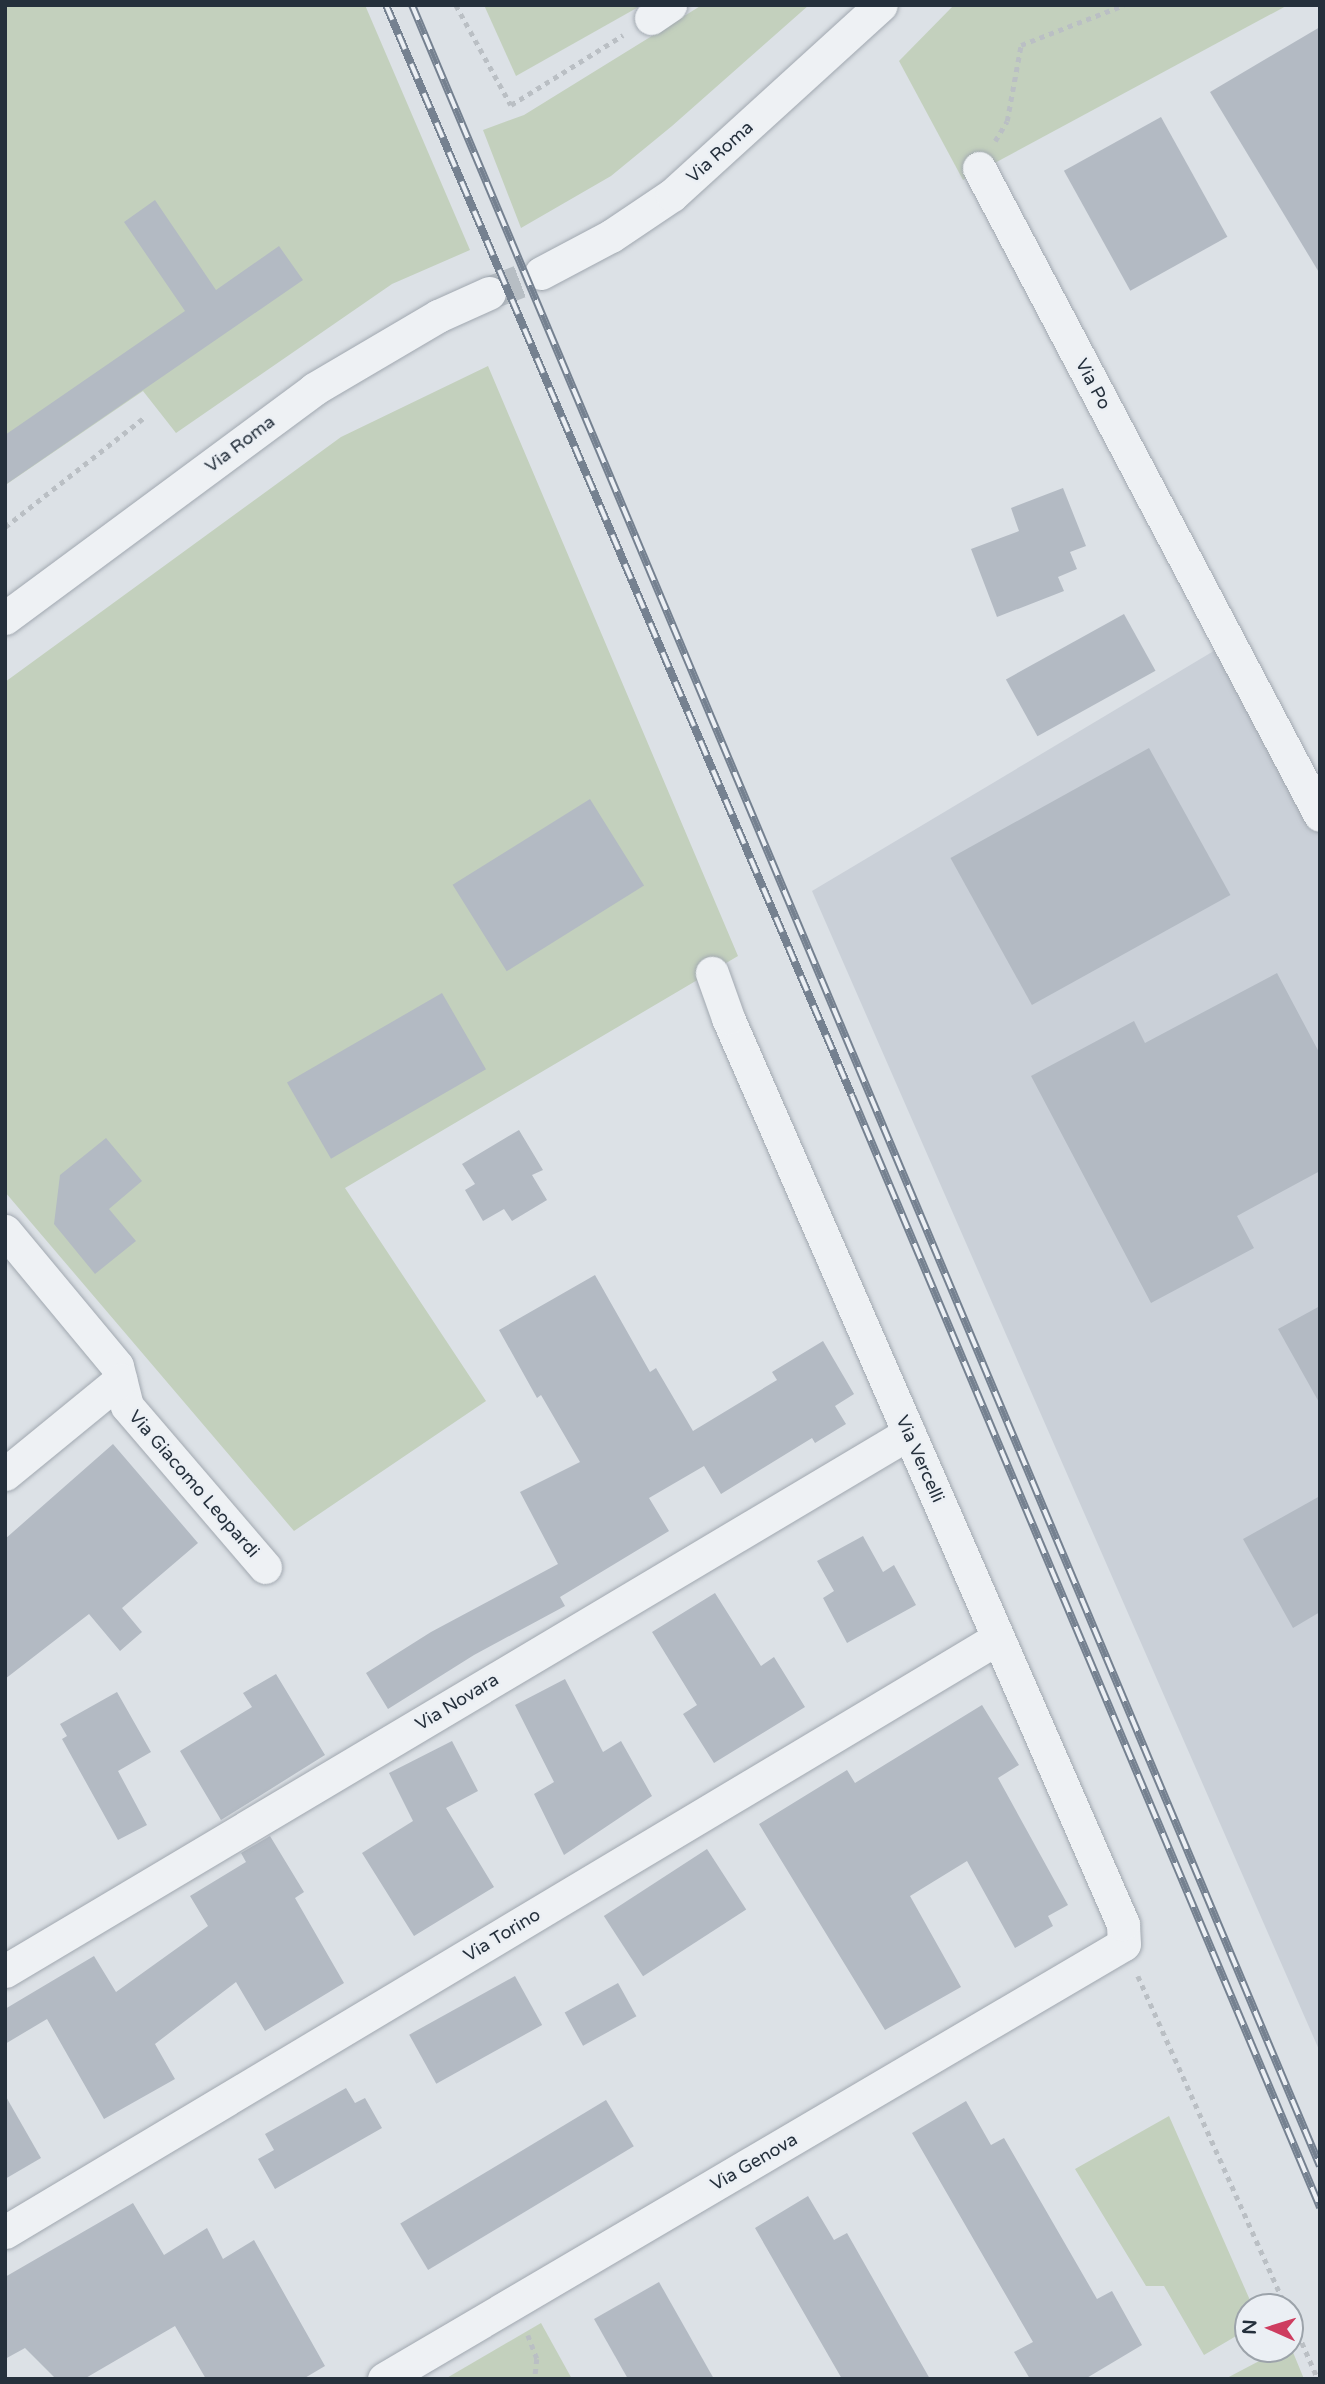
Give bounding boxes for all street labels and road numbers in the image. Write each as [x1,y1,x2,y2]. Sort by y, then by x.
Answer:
street label: Via Roma [682,117,758,187]
street label: Via Po [1071,355,1115,413]
street label: Via Roma [201,411,279,477]
street label: Via Giacomo Leopardi [124,1406,264,1562]
street label: Via Vercelli [891,1412,949,1506]
street label: Via Novara [412,1669,502,1735]
street label: Via Torino [460,1904,544,1966]
street label: Via Genova [707,2128,801,2196]

